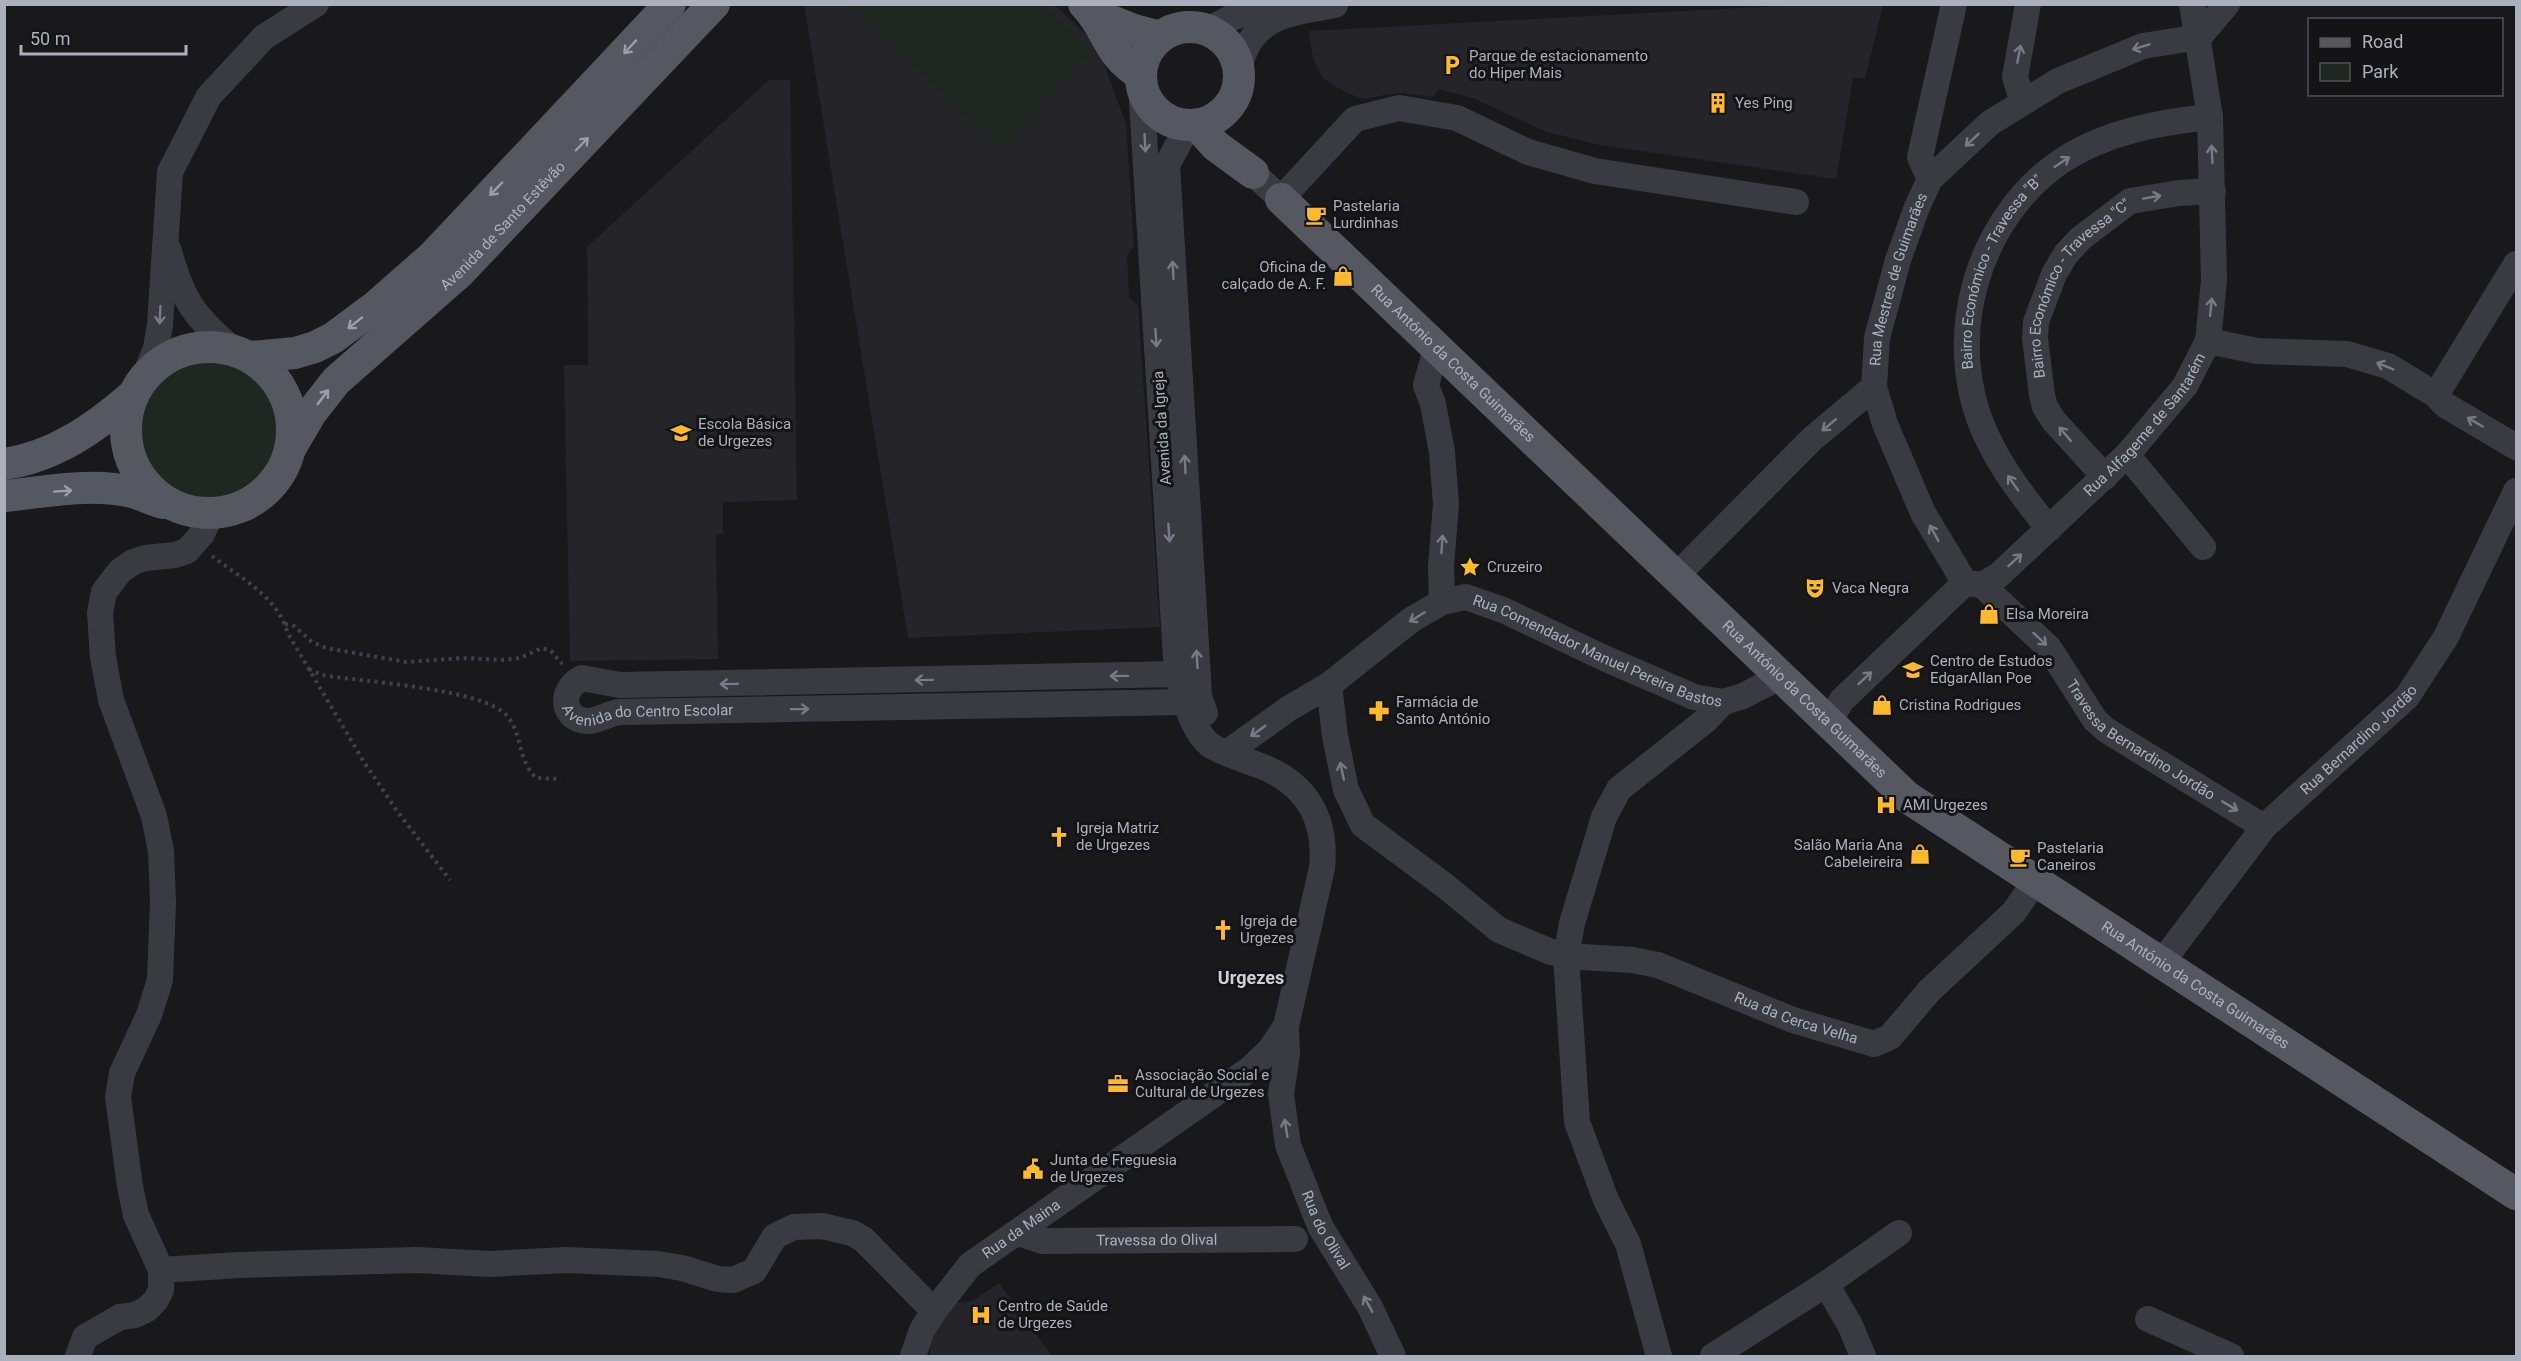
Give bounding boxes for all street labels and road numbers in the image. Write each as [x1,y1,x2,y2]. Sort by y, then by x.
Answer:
street label: Avenida de Santo Estêvão [437,158,569,294]
street label: Bairro Económico - Travessa "B" [1958,171,2047,370]
street label: Rua Mestres de Guimarães [1866,190,1931,367]
street label: Bairro Económico - Travessa "C" [2026,195,2134,379]
street label: Rua António da Costa Guimarães [1367,281,1539,446]
street label: Rua Alfageme de Santarém [2080,350,2209,500]
street label: Avenida da Igreja [1149,370,1175,486]
street label: Rua Comendador Manuel Pereira Bastos [1470,591,1724,711]
street label: Rua António da Costa Guimarães [1719,616,1890,782]
street label: Travessa Bernardino Jordão [2063,676,2218,804]
street label: Rua Bernardino Jordão [2297,682,2421,798]
street label: Avenida do Centro Escolar [558,701,734,730]
street label: Rua António da Costa Guimarães [2098,917,2293,1053]
street label: Rua da Cerca Velha [1732,988,1860,1048]
street label: Rua do Olival [1298,1188,1354,1273]
street label: Rua da Maina [979,1196,1064,1263]
street label: Travessa do Olival [1096,1231,1217,1250]

